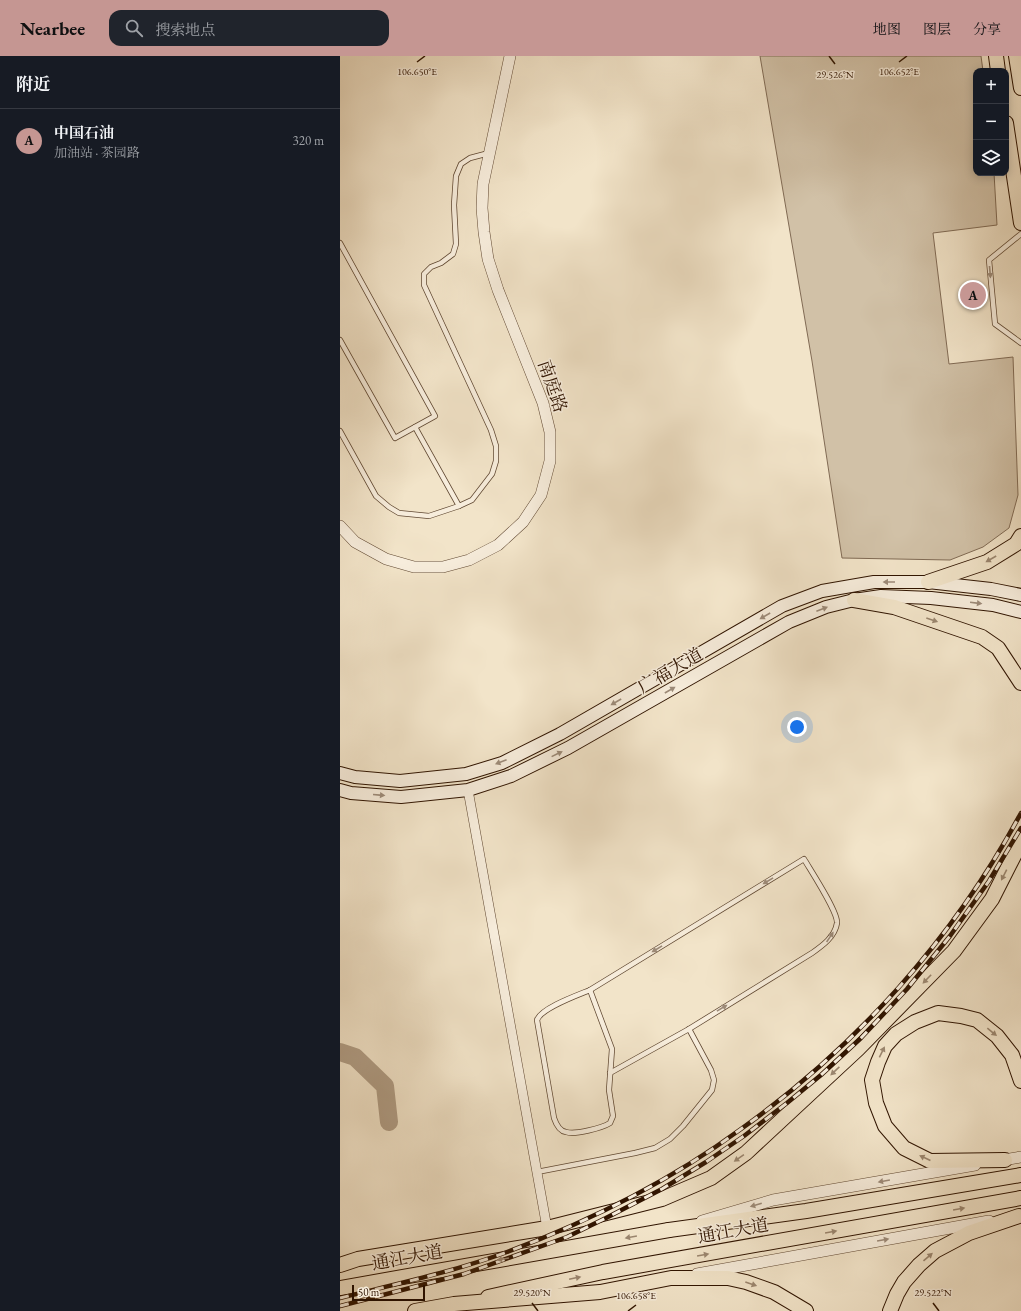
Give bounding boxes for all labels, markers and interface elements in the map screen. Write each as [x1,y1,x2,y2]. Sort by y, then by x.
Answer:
search box [109,10,389,46]
text: Nearbee [20,16,85,41]
icon: search [123,17,145,39]
text: 搜索地点 [155,20,215,39]
text: 地图 [873,20,901,38]
text: 图层 [923,20,951,38]
text: 分享 [973,20,1001,38]
text: 106.650°E [397,65,437,78]
text: 106.652°E [879,65,919,78]
text: 29.526°N [816,68,854,81]
map controls [973,68,1009,176]
button: + [973,68,1009,104]
text: 附近 [16,73,50,95]
button: − [973,104,1009,140]
text: 中国石油 [54,123,114,142]
text: A [24,132,34,149]
text: 320 m [293,132,324,149]
button: layers [973,140,1009,176]
text: 加油站 · 茶园路 [54,144,140,161]
one-way arrow [987,266,994,278]
pin: A [960,280,986,310]
street label: 南庭路 [533,357,573,415]
one-way arrow [985,556,997,563]
one-way arrow [882,579,895,585]
one-way arrow [970,600,982,606]
one-way arrow [816,605,828,611]
one-way arrow [759,613,771,620]
one-way arrow [926,617,938,623]
street label: 广福大道 [633,642,707,698]
one-way arrow [664,687,676,694]
one-way arrow [610,698,622,705]
your location [787,717,807,737]
one-way arrow [551,751,563,757]
one-way arrow [495,760,507,766]
one-way arrow [373,792,385,799]
one-way arrow [1001,869,1007,881]
one-way arrow [763,877,773,885]
one-way arrow [826,932,834,942]
one-way arrow [652,945,662,953]
one-way arrow [922,974,932,984]
one-way arrow [716,1005,728,1012]
one-way arrow [987,1028,998,1036]
one-way arrow [879,1047,885,1058]
one-way arrow [830,1066,840,1076]
one-way arrow [734,1154,744,1162]
one-way arrow [919,1155,931,1161]
one-way arrow [878,1178,890,1184]
one-way arrow [750,1202,762,1208]
one-way arrow [952,1206,965,1212]
street label: 通江大道 [696,1212,770,1248]
one-way arrow [824,1229,837,1235]
one-way arrow [625,1234,637,1240]
one-way arrow [877,1237,889,1243]
street label: 通江大道 [370,1239,444,1275]
one-way arrow [696,1252,709,1258]
one-way arrow [923,1253,933,1262]
one-way arrow [497,1257,509,1263]
one-way arrow [569,1275,581,1281]
one-way arrow [746,1281,758,1287]
scale bar [352,1283,425,1302]
text: 50 m [358,1285,379,1299]
text: 29.520°N [513,1286,551,1299]
text: 29.522°N [914,1286,952,1299]
text: 106.658°E [616,1289,656,1302]

